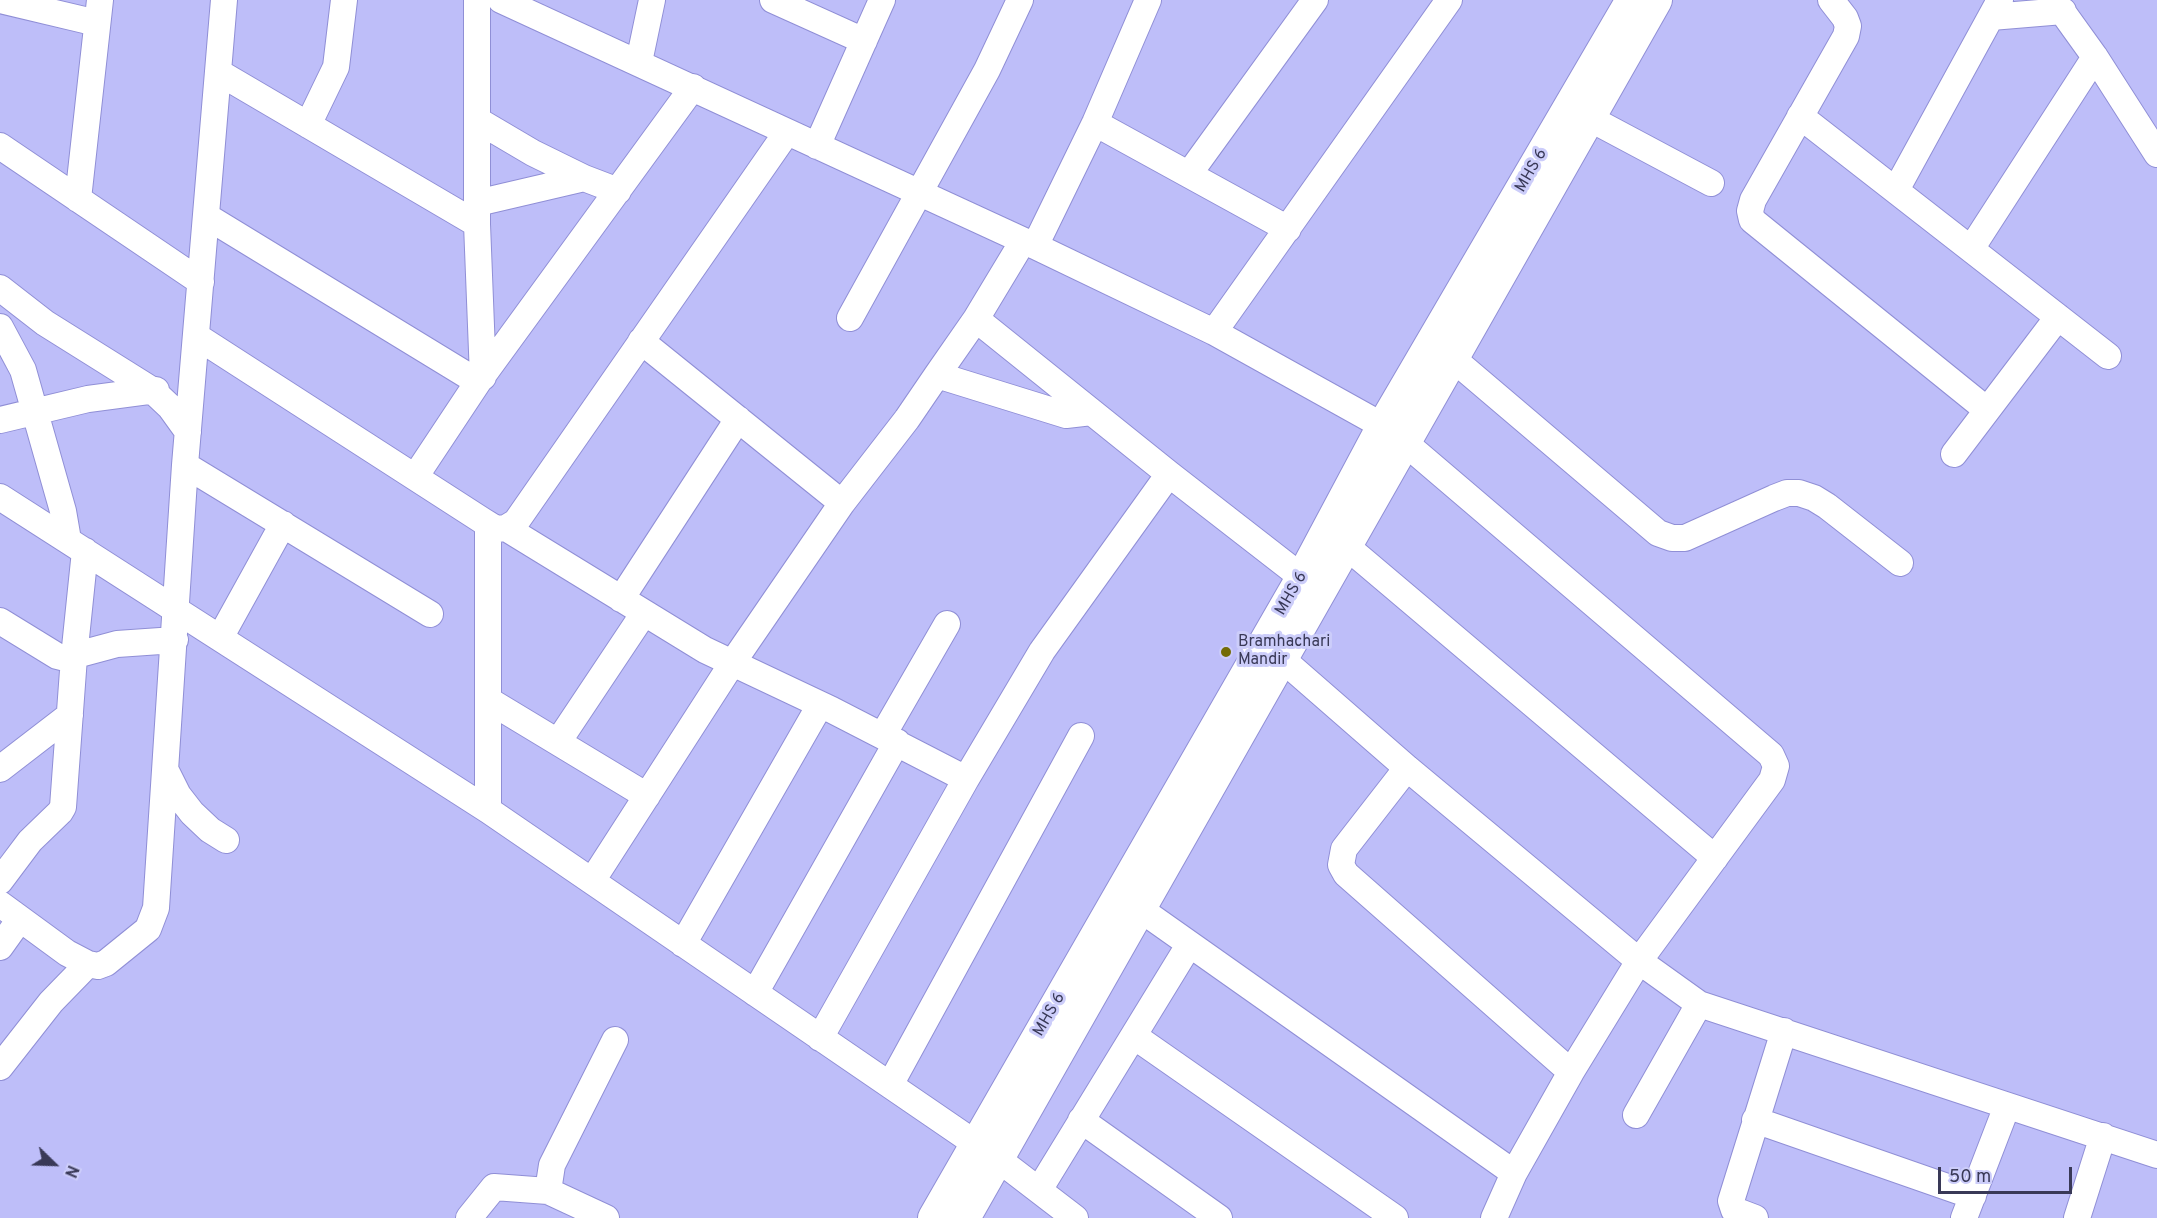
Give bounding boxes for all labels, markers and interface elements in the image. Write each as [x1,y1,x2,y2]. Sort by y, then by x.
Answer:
street label: MHS 6 [1512,146,1552,196]
street label: MHS 6 [1272,569,1312,619]
place label: Bramhachari Mandir [1238,633,1330,671]
marker: Bramhachari Mandir [1219,645,1233,659]
street label: MHS 6 [1030,990,1070,1040]
north arrow [24,1134,84,1194]
scale bar [1941,1155,2074,1193]
text: N [59,1162,82,1180]
text: 50 m [1949,1166,1991,1189]

